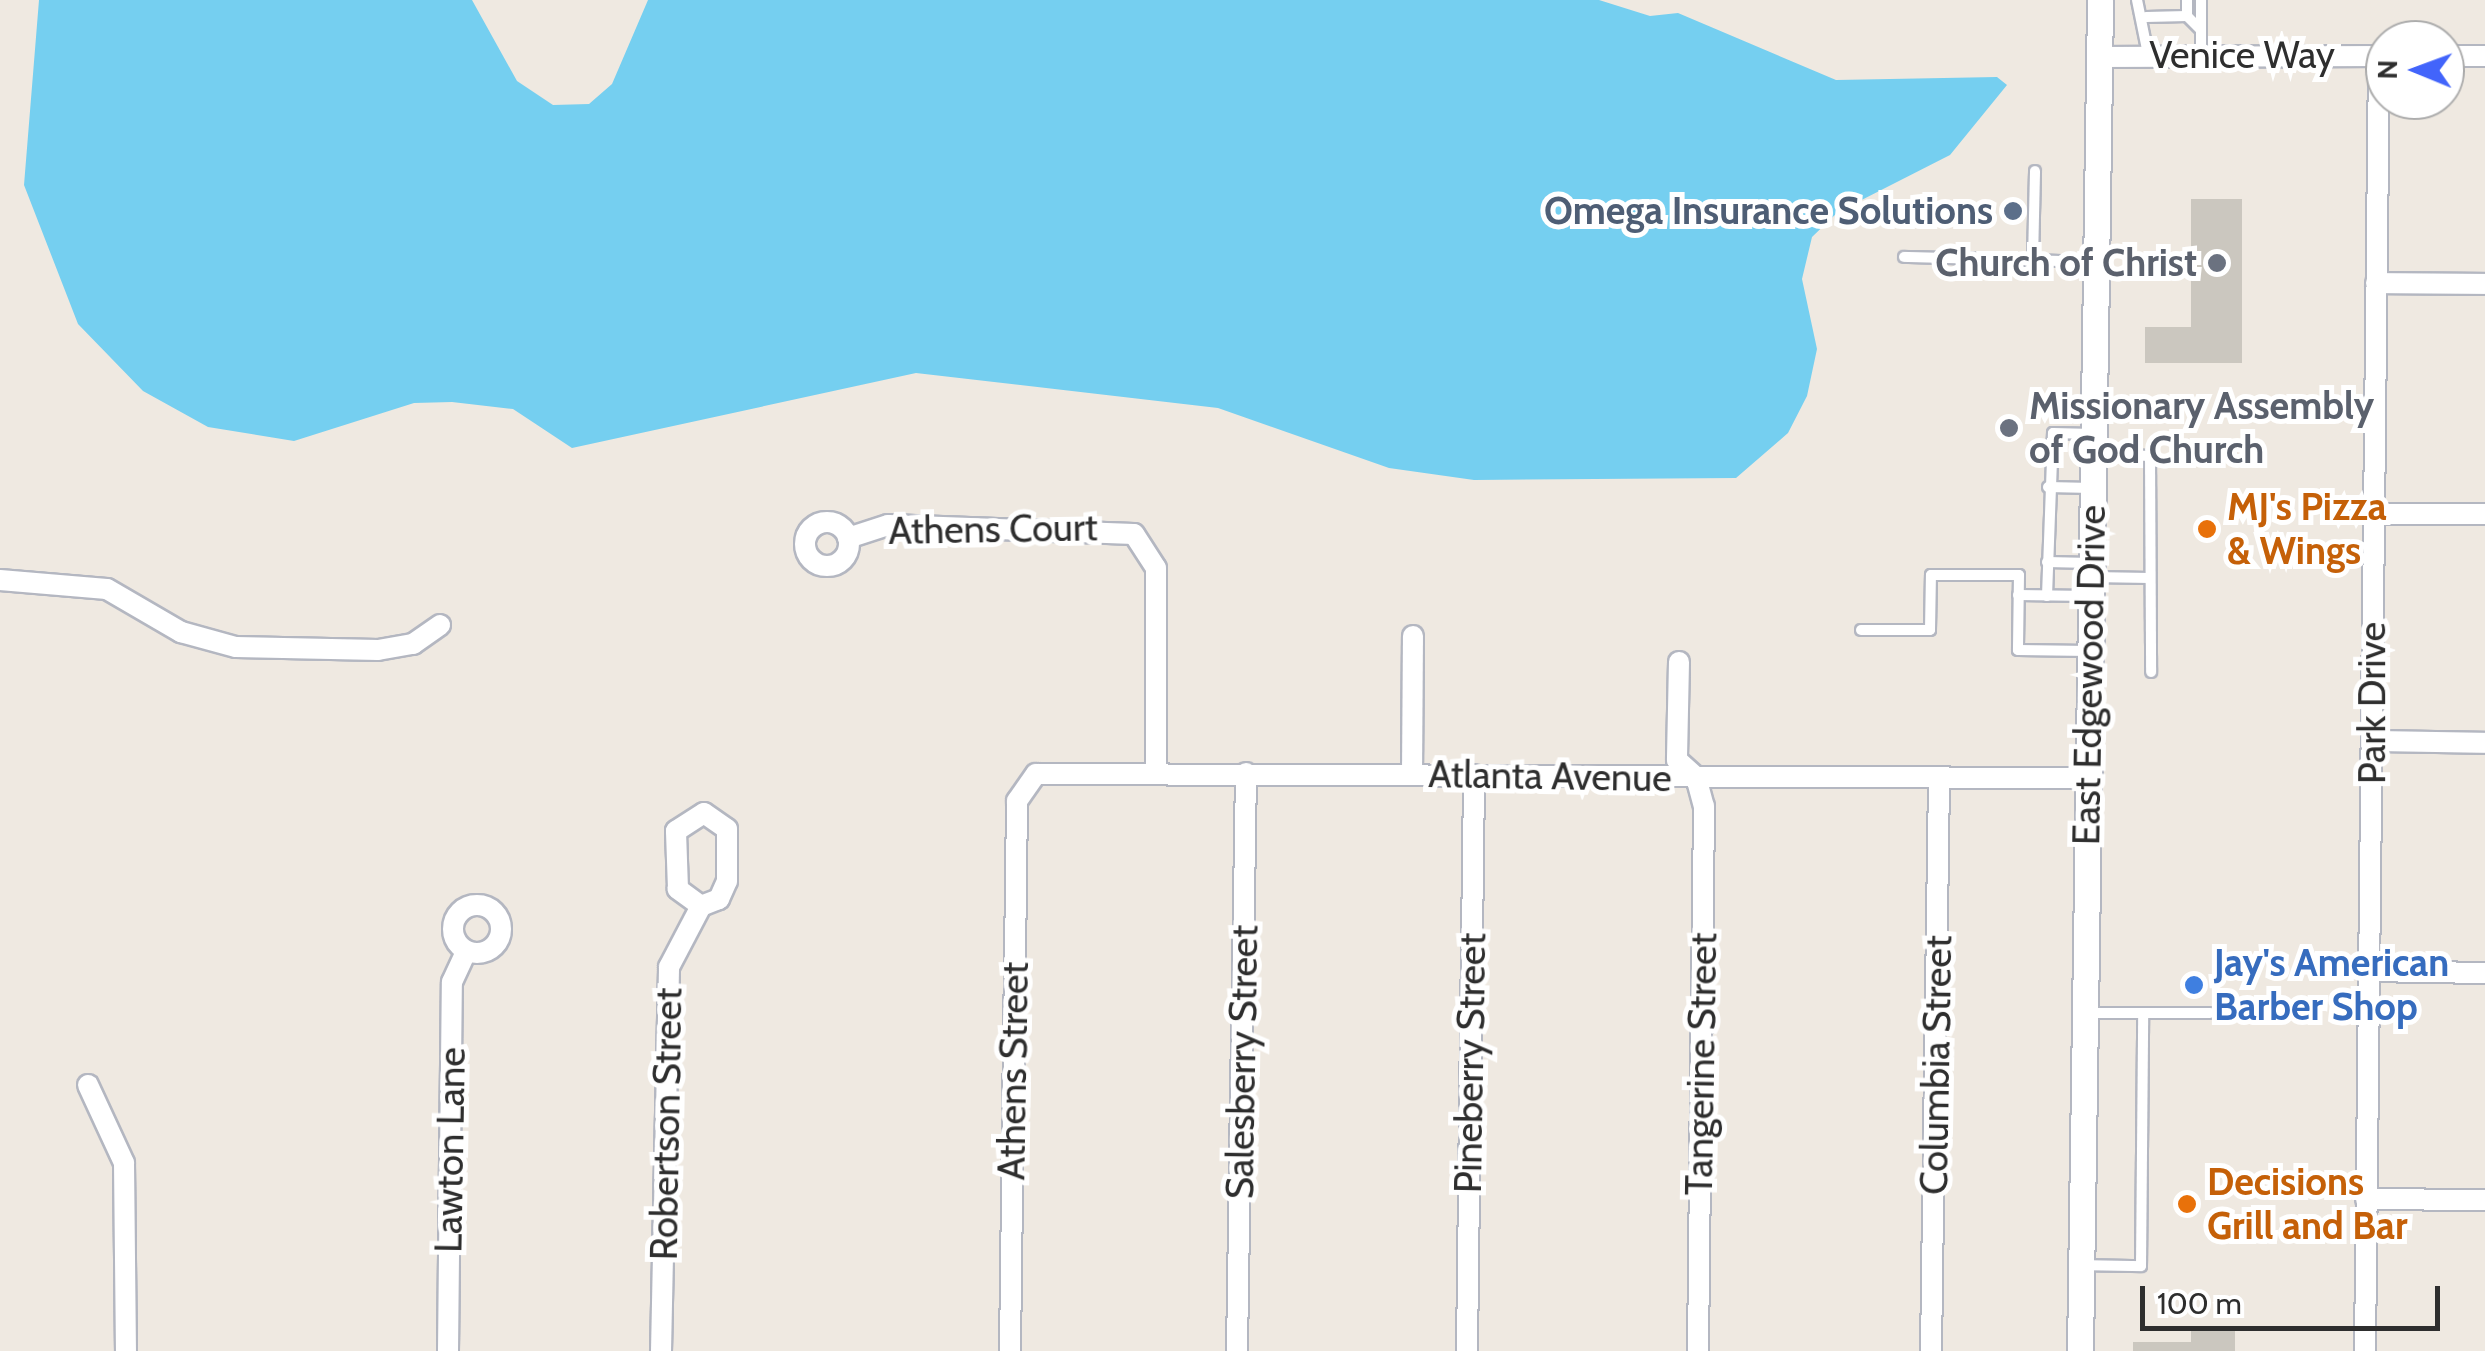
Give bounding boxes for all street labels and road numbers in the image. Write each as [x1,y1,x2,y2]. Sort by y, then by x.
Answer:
street label: Venice Way [2149,32,2335,78]
street label: Athens Court [888,504,1098,554]
street label: East Edgewood Drive [2063,504,2115,846]
street label: Park Drive [2349,622,2395,784]
street label: Atlanta Avenue [1428,751,1672,801]
street label: Salesberry Street [1217,924,1267,1200]
street label: Tangerine Street [1676,932,1726,1196]
street label: Pineberry Street [1445,933,1495,1193]
street label: Columbia Street [1911,935,1961,1195]
street label: Athens Street [988,961,1038,1181]
street label: Robertson Street [641,987,691,1261]
street label: Lawton Lane [425,1047,475,1253]

